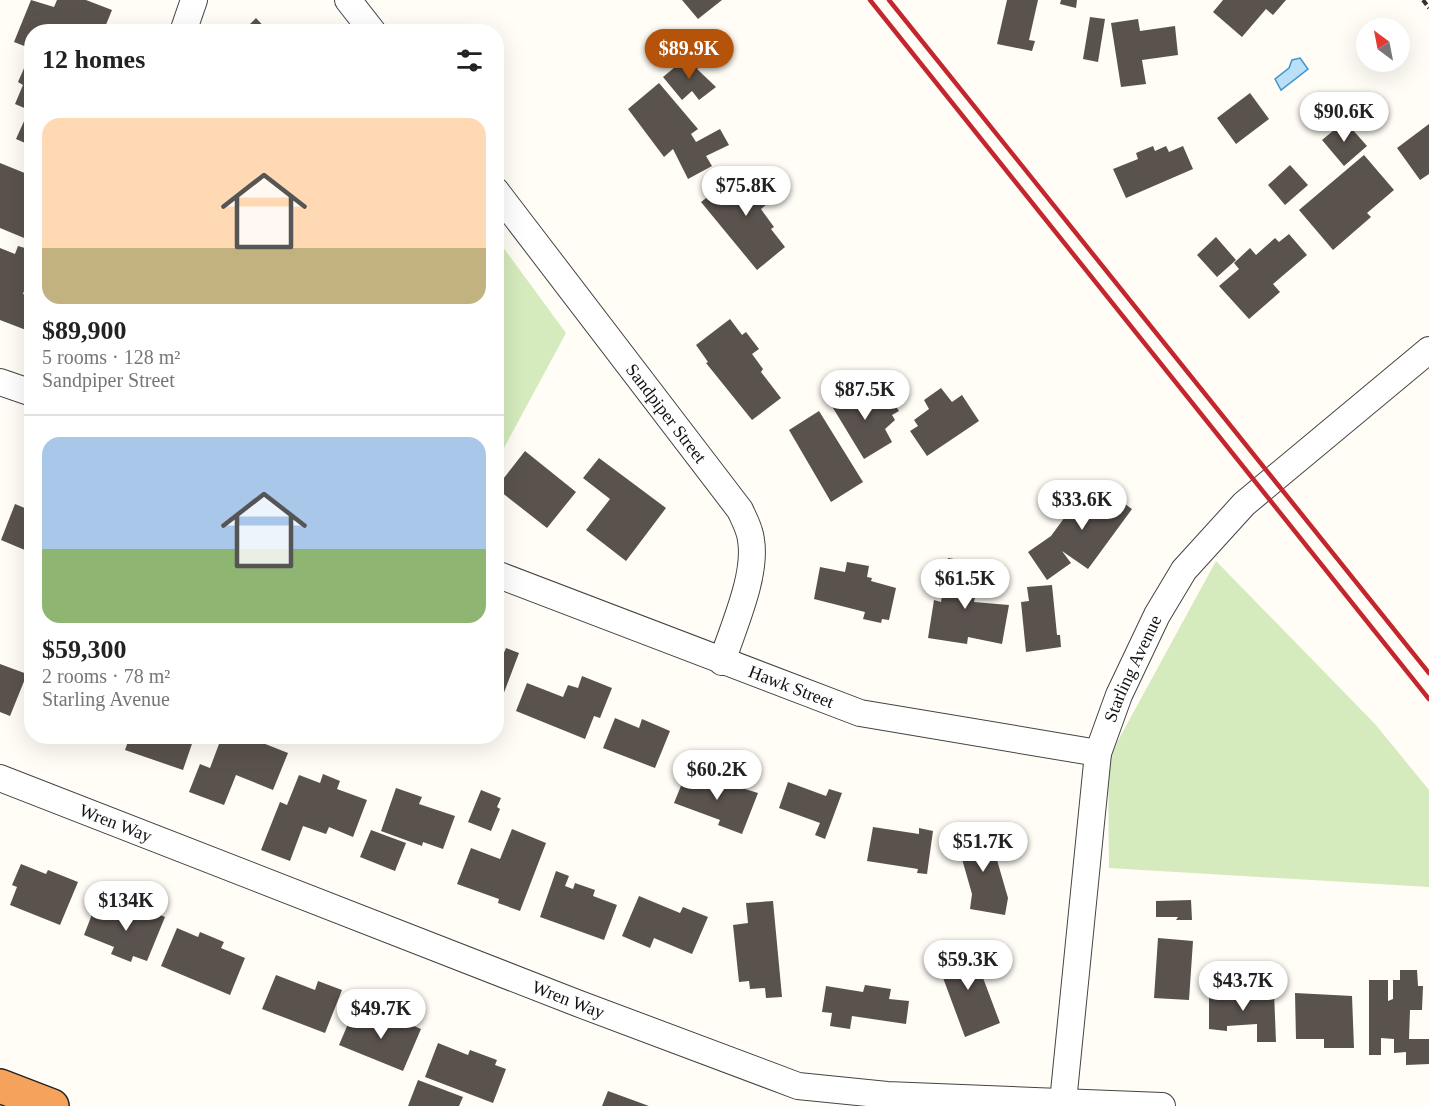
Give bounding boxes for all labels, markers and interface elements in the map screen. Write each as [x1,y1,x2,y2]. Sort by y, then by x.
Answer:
north arrow [1356,18,1410,72]
map controls [1356,18,1410,72]
pin: $89.9K [640,29,738,80]
text: $89.9K [659,37,719,59]
icon: filters [453,44,486,77]
text: 12 homes [42,45,145,74]
pin: $90.6K [1295,92,1393,143]
text: $90.6K [1314,100,1374,122]
icon: home [210,157,318,265]
pin: $75.8K [697,166,795,217]
text: $75.8K [716,174,776,196]
text: $89,900 [42,316,127,345]
text: 5 rooms · 128 m² [42,346,180,368]
street label: Sandpiper Street [622,360,710,467]
text: Sandpiper Street [42,369,175,391]
pin: $87.5K [816,370,914,421]
text: $87.5K [835,378,895,400]
icon: home [210,476,318,584]
pin: $33.6K [1033,480,1131,531]
text: $33.6K [1052,488,1112,510]
pin: $61.5K [916,559,1014,610]
text: $61.5K [935,567,995,589]
street label: Starling Avenue [1100,612,1165,725]
text: $59,300 [42,635,127,664]
street label: Hawk Street [746,661,837,712]
text: 2 rooms · 78 m² [42,665,170,687]
text: Starling Avenue [42,688,170,710]
pin: $60.2K [668,750,766,801]
text: $60.2K [687,758,747,780]
street label: Wren Way [76,800,155,846]
pin: $51.7K [934,822,1032,873]
text: $51.7K [953,830,1013,852]
pin: $134K [84,881,168,932]
text: $134K [98,889,154,911]
pin: $59.3K [919,940,1017,991]
text: $59.3K [938,948,998,970]
pin: $43.7K [1194,961,1292,1012]
text: $43.7K [1213,969,1273,991]
street label: Wren Way [529,976,607,1022]
pin: $49.7K [332,989,430,1040]
text: $49.7K [351,997,411,1019]

